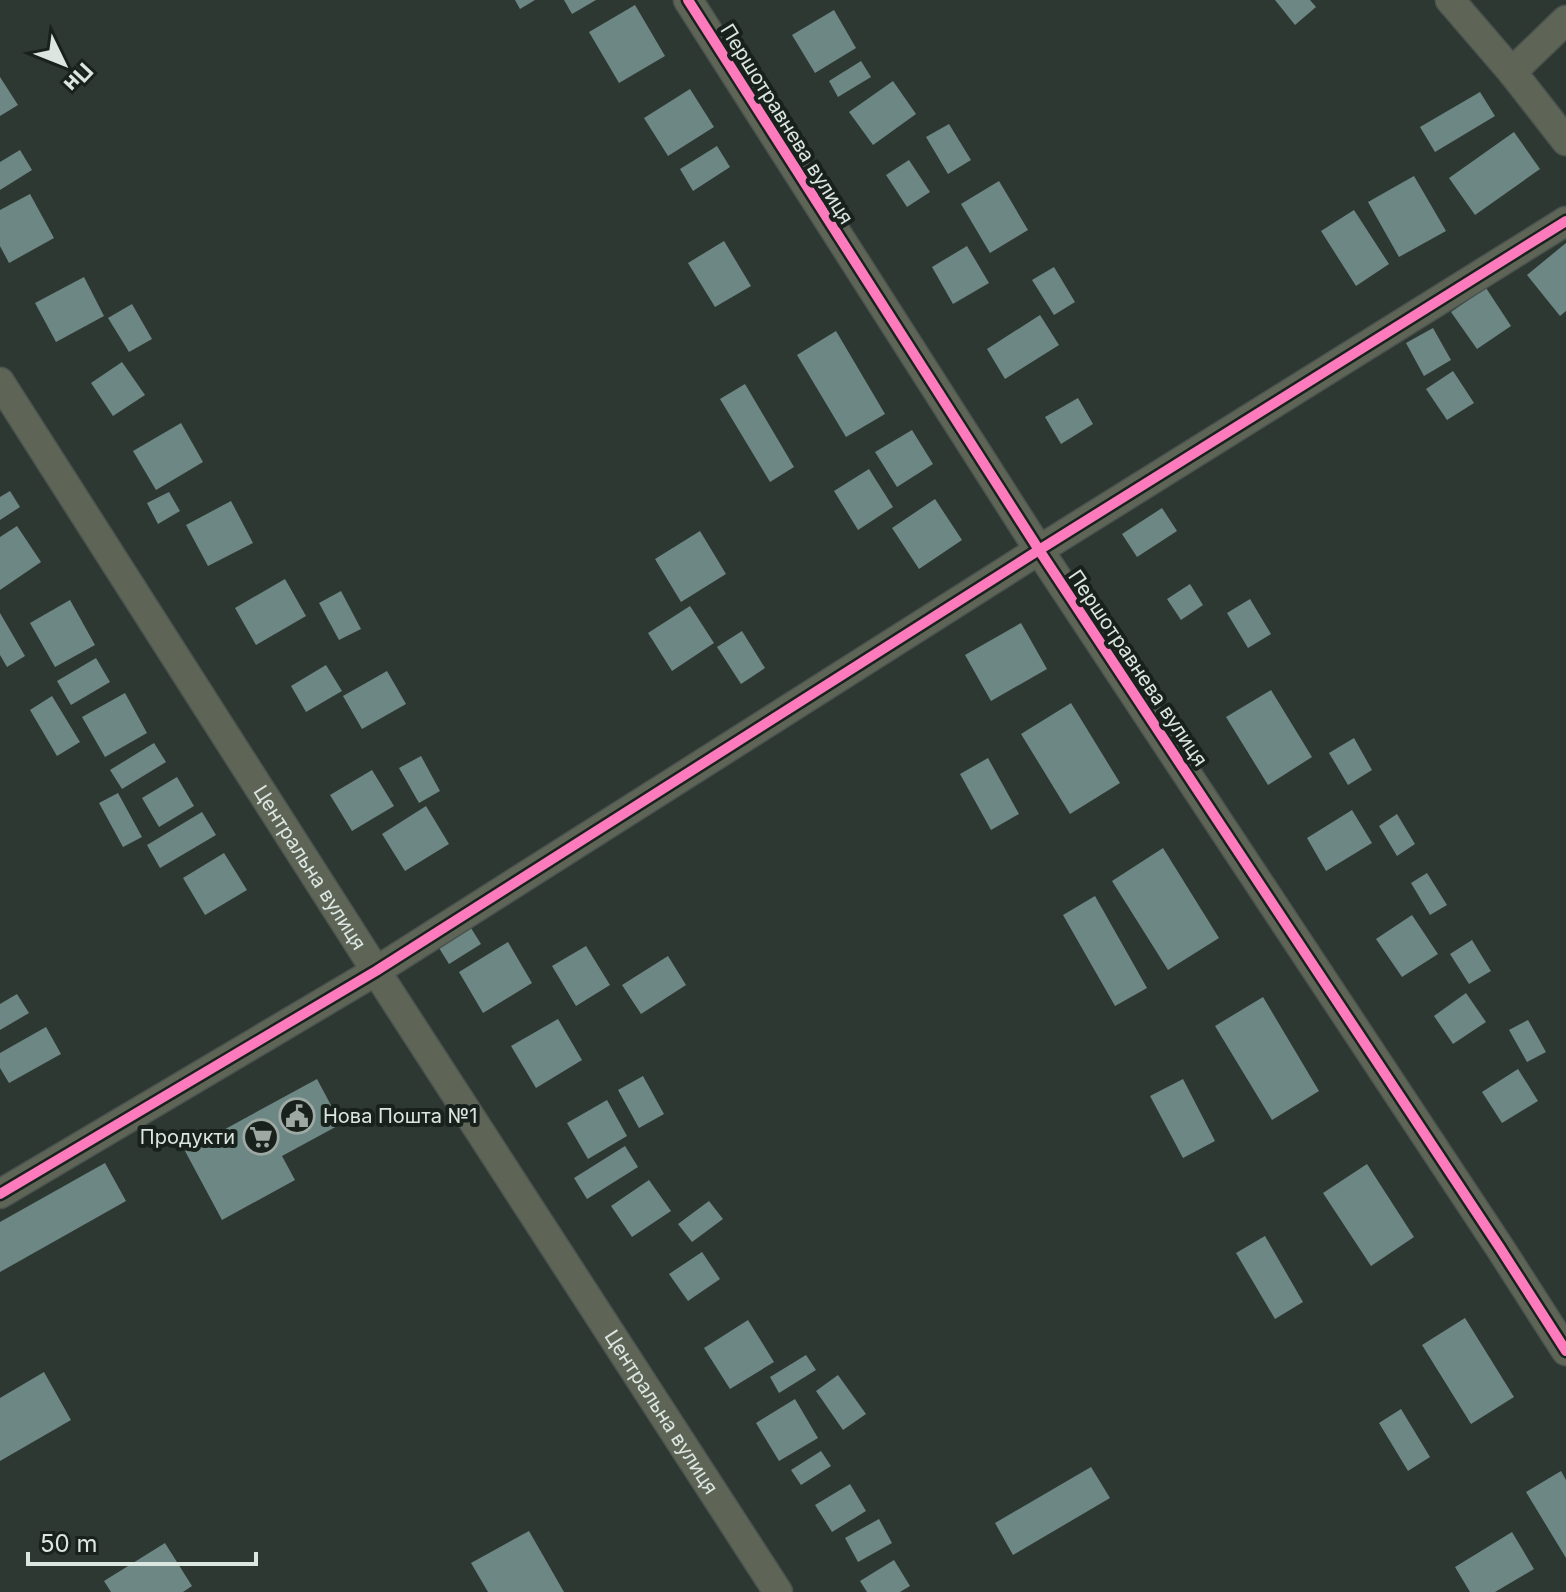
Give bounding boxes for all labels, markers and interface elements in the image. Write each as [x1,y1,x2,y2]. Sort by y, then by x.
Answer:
street label: Першотравнева вулиця [716,20,858,228]
north arrow [24,24,104,104]
text: Пн [59,58,98,98]
street label: Першотравнева вулиця [1063,565,1213,771]
street label: Центральна вулиця [249,781,371,954]
public building icon: Нова Пошта №1 [278,1097,316,1135]
place label: Нова Пошта №1 [323,1104,477,1128]
supermarket icon: Продукти [242,1118,280,1156]
place label: Продукти [140,1125,235,1149]
street label: Центральна вулиця [600,1325,723,1498]
scale bar [28,1516,256,1566]
text: 50 m [40,1529,98,1558]

